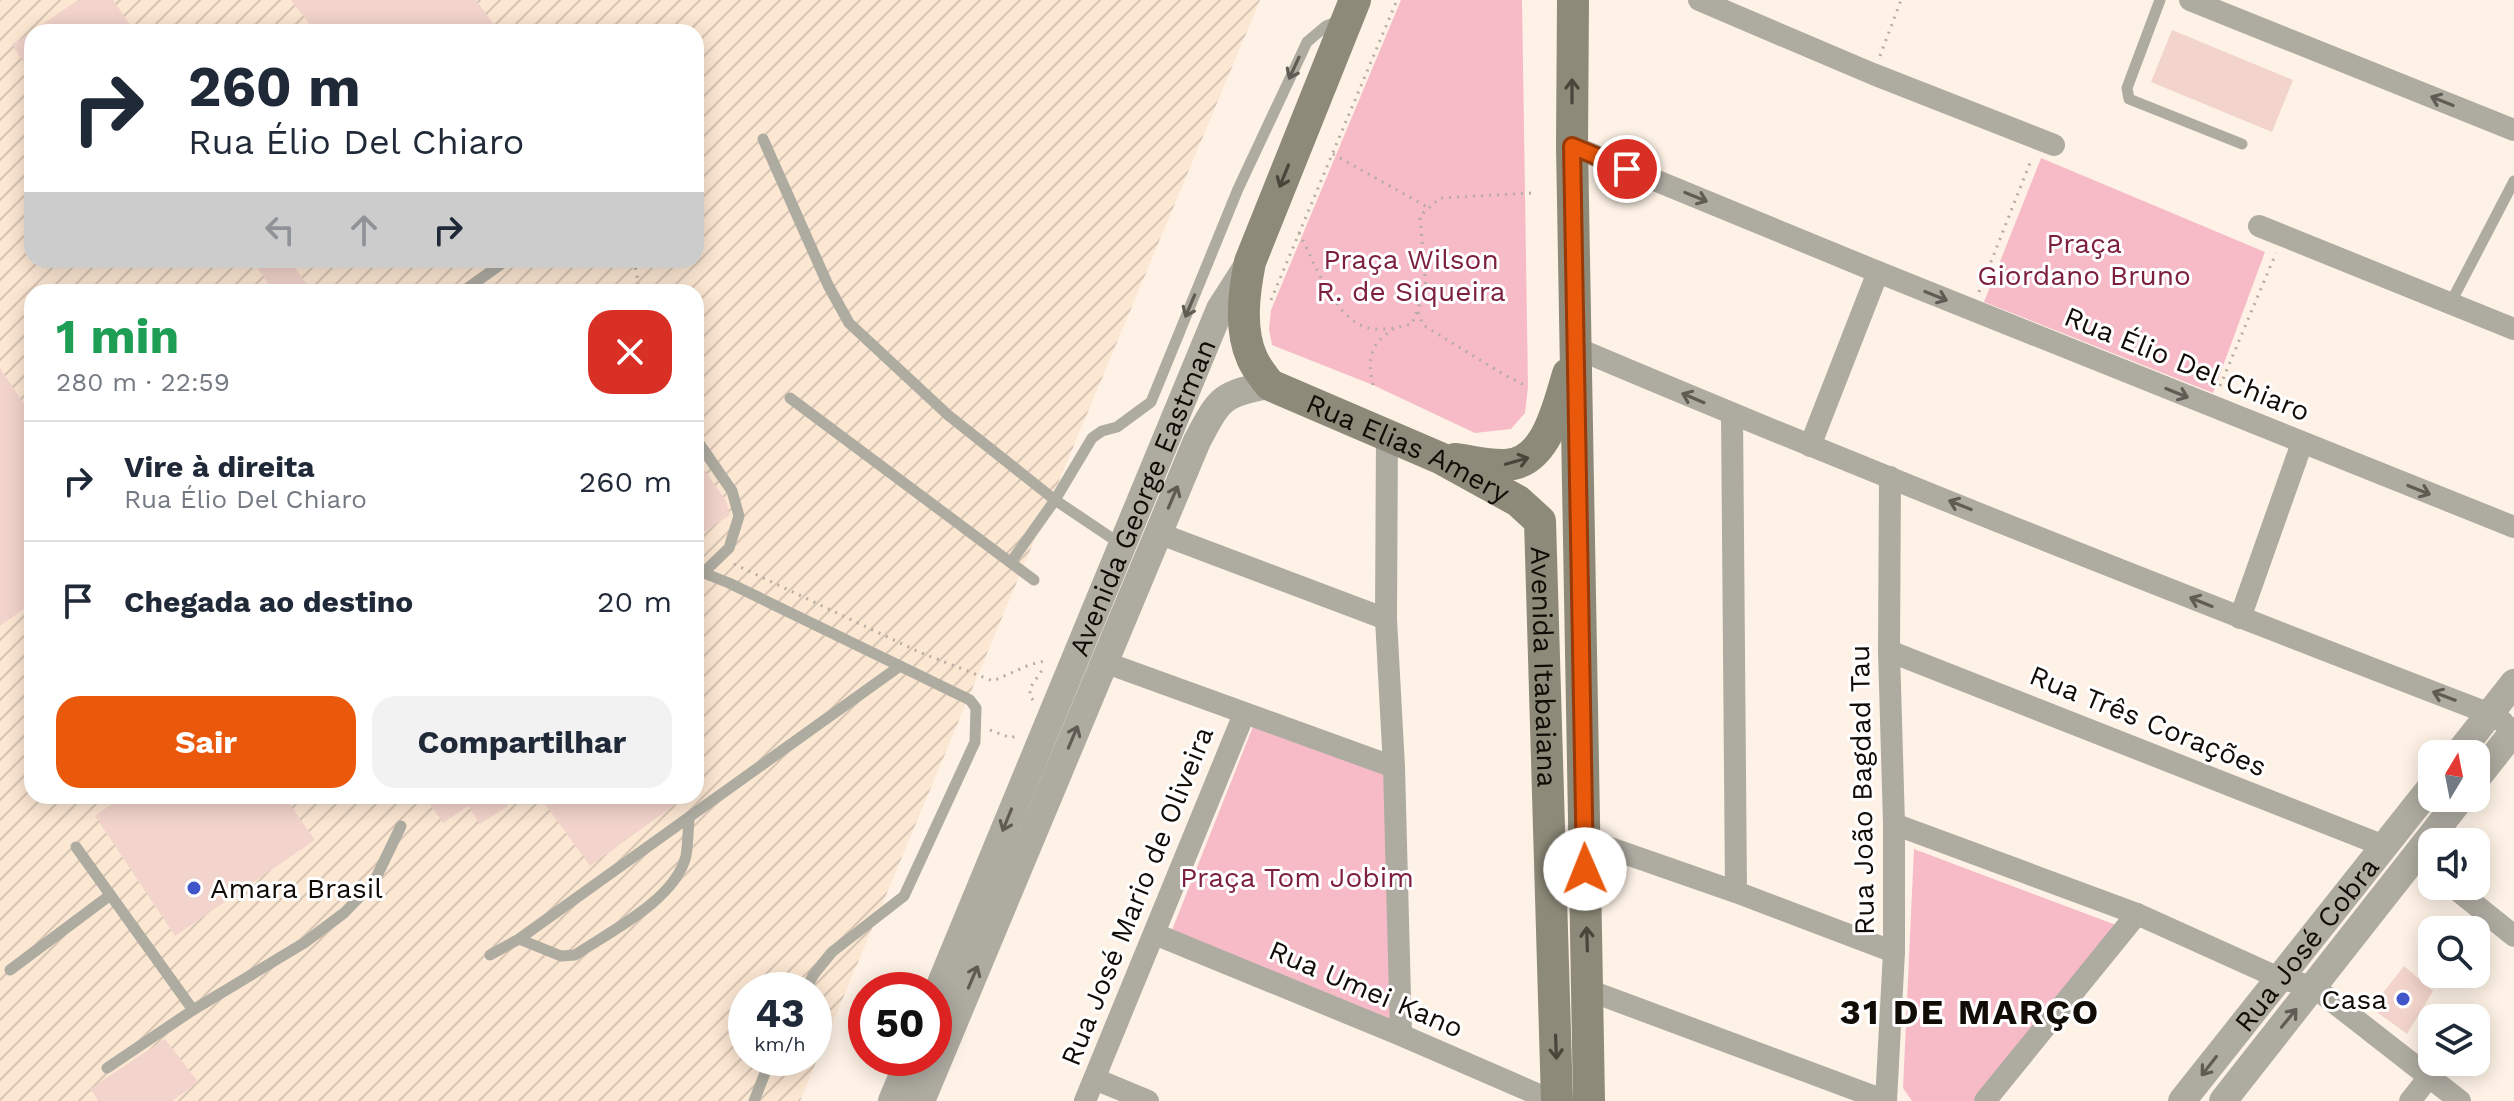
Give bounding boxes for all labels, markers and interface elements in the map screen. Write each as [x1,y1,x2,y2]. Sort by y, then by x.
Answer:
text: 260 m [188,54,361,120]
icon: right [56,56,160,160]
one-way arrow [1286,56,1301,80]
one-way arrow [1564,78,1580,105]
one-way arrow [2430,93,2455,107]
text: Rua Élio Del Chiaro [188,121,524,163]
pin [1593,135,1661,203]
icon: arrive [1605,147,1649,191]
one-way arrow [1276,163,1290,188]
one-way arrow [1683,191,1708,205]
icon: left [258,208,302,252]
icon: ahead [342,208,386,252]
icon: right [426,208,470,252]
park label: Praça Giordano Bruno [1977,227,2191,292]
park label: Praça Wilson R. de Siqueira [1316,243,1506,308]
one-way arrow [1923,290,1948,304]
one-way arrow [1182,293,1196,318]
street label: Rua Élio Del Chiaro [2060,300,2314,428]
text: 1 min [56,308,179,365]
button: close [588,310,672,394]
street label: Avenida George Eastman [1062,334,1222,661]
text: 280 m · 22:59 [56,367,230,397]
street label: Rua Elias Amery [1302,386,1516,510]
one-way arrow [2164,386,2189,401]
one-way arrow [1681,389,1706,404]
text: Vire à direita [124,449,315,484]
one-way arrow [1504,453,1529,468]
icon: right [56,459,100,503]
text: 260 m [579,464,672,499]
one-way arrow [2406,483,2431,498]
text: Rua Élio Del Chiaro [124,484,367,514]
one-way arrow [1166,486,1181,510]
one-way arrow [1948,497,1973,512]
street label: Avenida Itabaiana [1524,546,1564,788]
icon: arrive [56,579,100,623]
text: Chegada ao destino [124,584,413,619]
text: 20 m [597,584,672,619]
one-way arrow [2189,594,2214,609]
street label: Rua João Bagdad Tau [1843,645,1881,935]
street label: Rua Três Corações [2025,658,2271,784]
one-way arrow [2432,688,2457,702]
button: Sair [56,696,356,788]
button: Compartilhar [372,696,672,788]
street label: Rua José Mario de Oliveira [1054,722,1220,1070]
one-way arrow [1066,725,1081,750]
north arrow [2418,740,2490,812]
map controls [2418,740,2490,1076]
one-way arrow [999,807,1014,832]
position arrow [1543,827,1627,911]
button: sound [2418,828,2490,900]
street label: Rua José Cobra [2227,851,2386,1038]
park label: Praça Tom Jobim [1180,861,1414,894]
place label: Amara Brasil [210,872,383,905]
marker: Amara Brasil [185,879,203,897]
button: search [2418,916,2490,988]
one-way arrow [1579,926,1594,953]
street label: Rua Umei Kano [1264,933,1468,1045]
one-way arrow [966,965,981,990]
speed limit sign: 50 [848,972,952,1076]
place label: Casa [2321,983,2387,1016]
text: 43 [755,990,805,1037]
marker: Casa [2394,990,2412,1008]
district label: 31 DE MARÇO [1840,991,2100,1033]
button: layers [2418,1004,2490,1076]
one-way arrow [2280,1009,2298,1029]
text: km/h [754,1032,806,1056]
one-way arrow [1548,1033,1563,1060]
one-way arrow [2201,1055,2218,1076]

